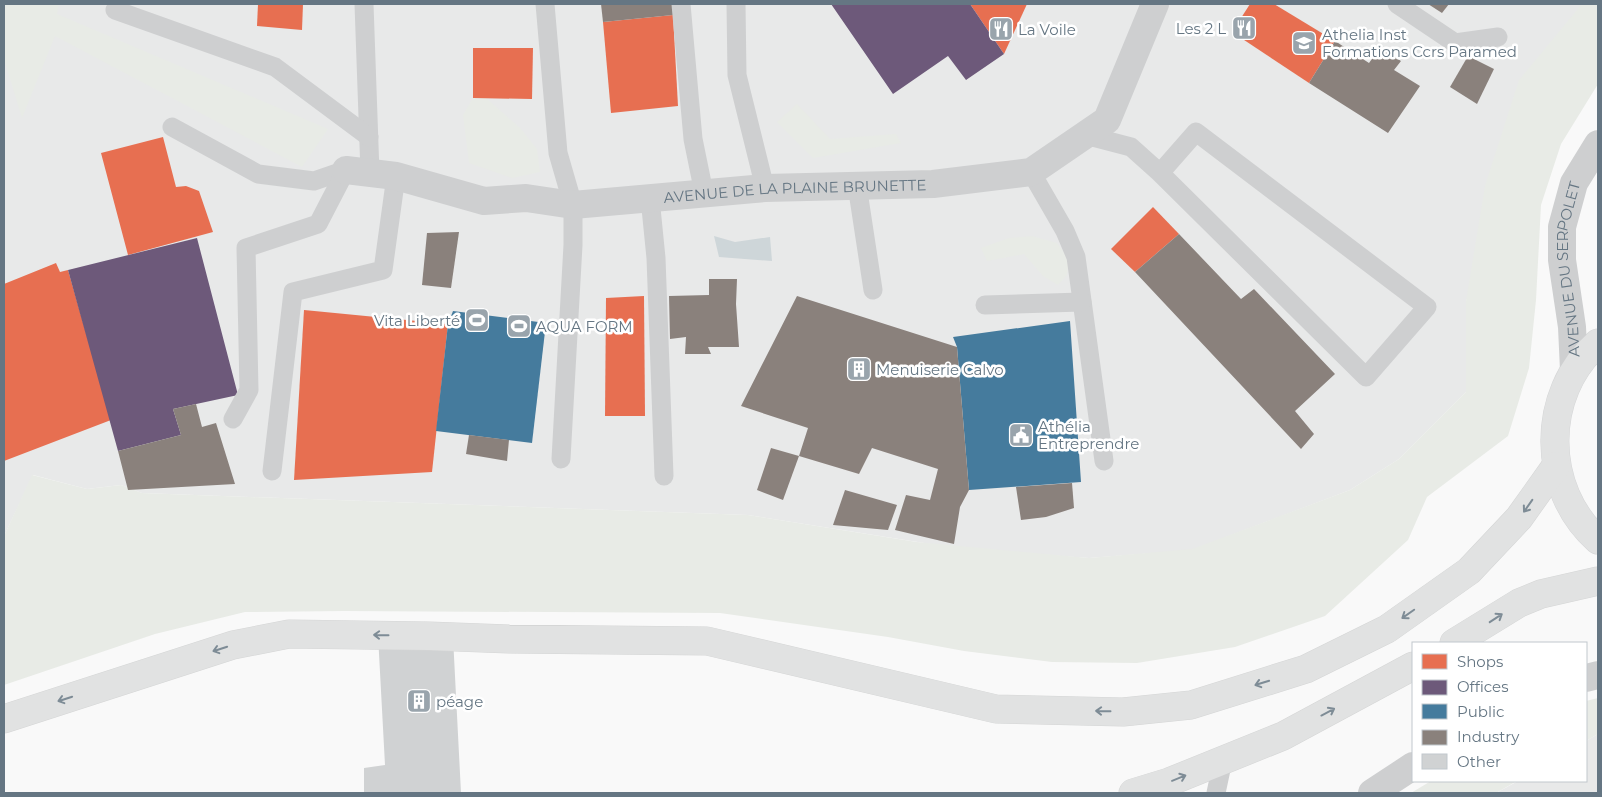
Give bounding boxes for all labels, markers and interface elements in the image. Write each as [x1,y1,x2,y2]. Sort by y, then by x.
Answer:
restaurant icon: Les 2 L [1231,15,1257,41]
restaurant icon: La Voile [988,16,1014,42]
place label: Les 2 L [1176,19,1226,38]
place label: La Voile [1018,20,1076,39]
place label: Athelia Inst Formations Ccrs Paramed [1322,25,1517,61]
school or university icon: Athelia Inst Formations Ccrs Paramed [1291,30,1317,56]
street label: AVENUE DE LA PLAINE BRUNETTE [663,175,927,206]
street label: AVENUE DU SERPOLET [1552,179,1584,357]
sports icon: Vita Liberté [464,307,490,333]
place label: Vita Liberté [374,311,460,330]
sports icon: AQUA FORM [506,313,532,339]
place label: AQUA FORM [536,317,633,336]
building icon: Menuiserie Calvo [846,356,872,382]
place label: Menuiserie Calvo [876,360,1004,379]
place label: Athélia Entreprendre [1038,417,1139,453]
public building icon: Athélia Entreprendre [1008,422,1034,448]
one-way arrow [1523,499,1533,513]
one-way arrow [1401,609,1415,619]
one-way arrow [1488,613,1502,623]
one-way arrow [373,630,389,640]
legend [1412,642,1587,782]
one-way arrow [212,645,228,654]
text: Shops [1457,652,1503,671]
text: Offices [1457,677,1509,696]
one-way arrow [1254,678,1270,688]
building icon: péage [406,688,432,714]
place label: péage [436,692,483,711]
one-way arrow [58,695,73,704]
text: Public [1457,702,1505,721]
one-way arrow [1095,706,1112,716]
one-way arrow [1320,707,1334,717]
text: Industry [1457,727,1520,746]
text: Other [1457,752,1501,771]
one-way arrow [1171,773,1186,782]

